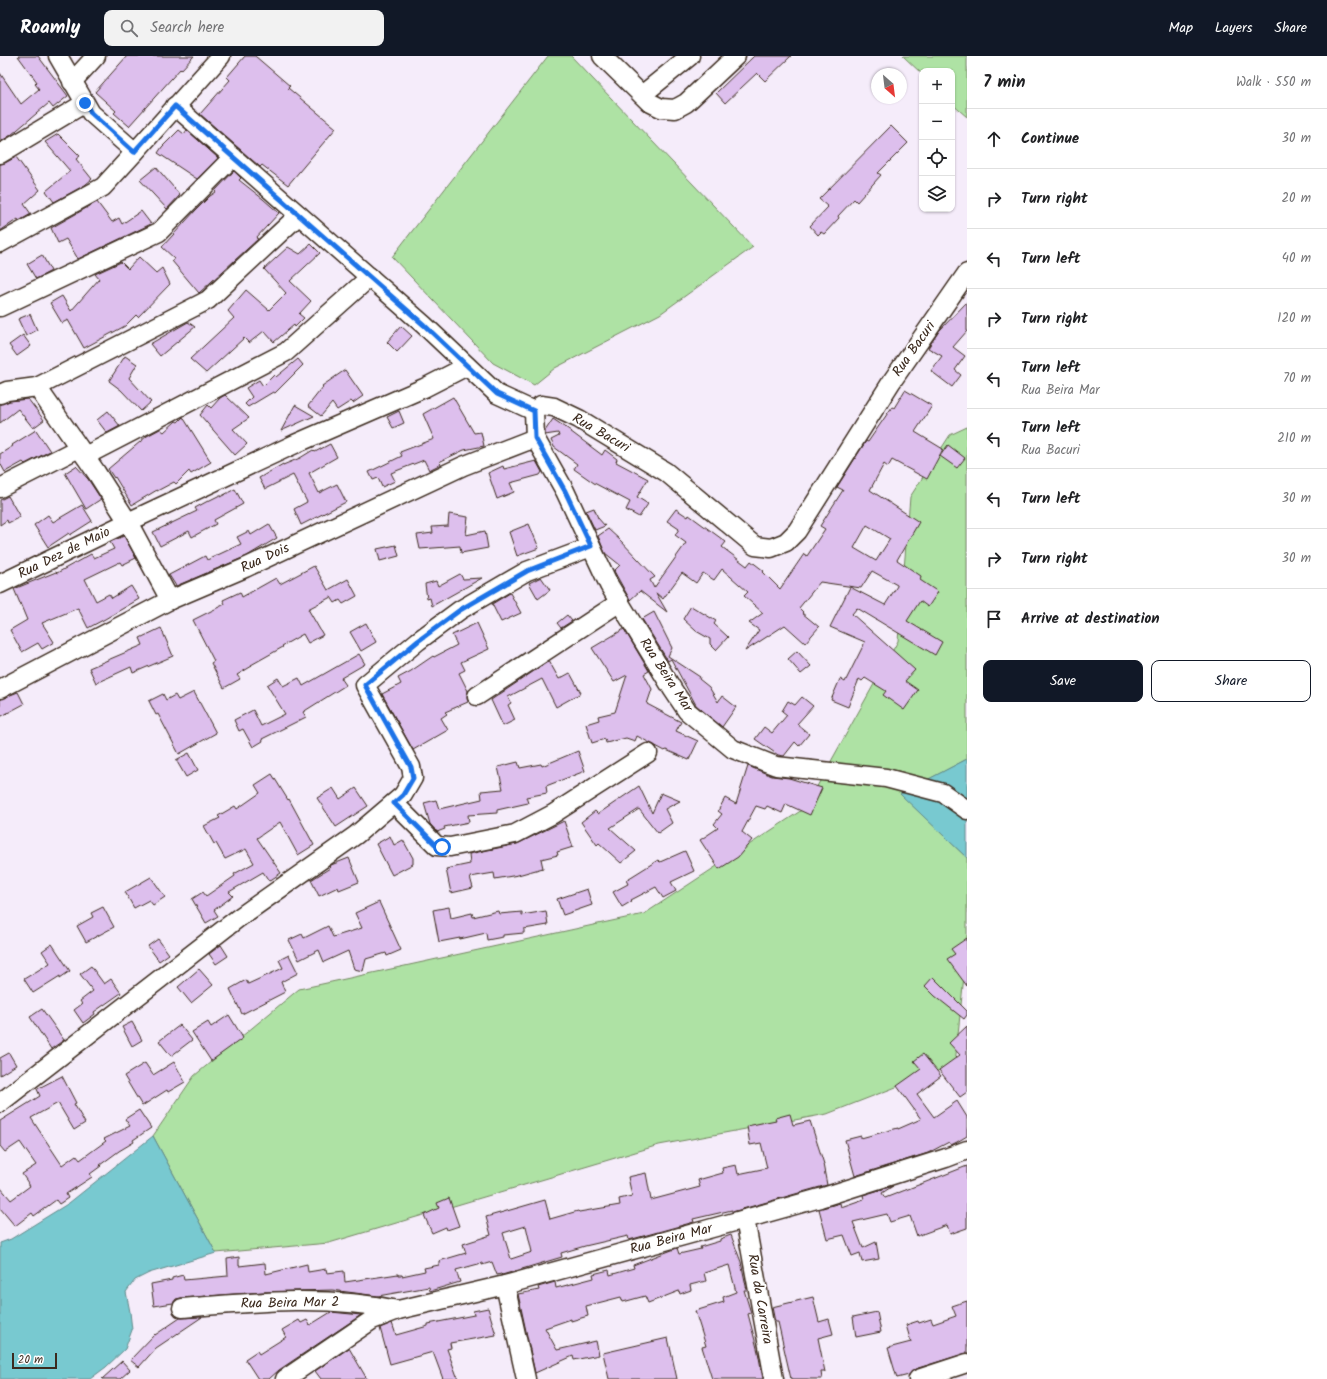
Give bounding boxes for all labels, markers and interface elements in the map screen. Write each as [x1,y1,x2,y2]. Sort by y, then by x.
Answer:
search box [104,10,384,46]
text: Roamly [20,13,80,43]
text: Search here [150,16,224,40]
icon: search [118,17,140,39]
text: Map [1169,17,1193,39]
text: Layers [1215,17,1253,39]
text: Share [1275,17,1307,39]
north arrow [871,68,907,104]
map controls [919,68,955,212]
button: + [919,68,955,104]
text: 7 min [983,69,1025,96]
text: Walk · 550 m [1236,72,1311,93]
route end [76,94,94,112]
button: − [919,104,955,140]
text: Continue [1021,127,1079,151]
icon: ahead [983,128,1005,150]
text: 30 m [1282,128,1311,149]
button: locate [919,140,955,176]
button: layers [919,176,955,212]
text: Turn right [1021,187,1088,211]
icon: right [983,188,1005,210]
text: 20 m [1281,188,1311,209]
text: Turn left [1021,247,1081,271]
icon: left [983,248,1005,270]
text: 40 m [1282,248,1311,269]
text: Turn right [1021,307,1088,331]
icon: right [983,308,1005,330]
text: 120 m [1277,308,1311,329]
street label: Rua Bacuri [887,316,942,381]
text: Turn left [1021,356,1081,380]
icon: left [983,368,1005,390]
text: 70 m [1283,368,1311,389]
text: Rua Beira Mar [1021,380,1100,401]
street label: Rua Bacuri [568,408,635,459]
text: Turn left [1021,416,1081,440]
icon: left [983,428,1005,450]
text: 210 m [1277,428,1311,449]
text: Rua Bacuri [1021,440,1080,461]
text: Turn left [1021,487,1081,511]
icon: left [983,488,1005,510]
text: 30 m [1282,488,1311,509]
street label: Rua Dez de Maio [14,521,114,585]
street label: Rua Dois [237,537,293,579]
text: Turn right [1021,547,1088,571]
icon: right [983,548,1005,570]
text: 30 m [1282,548,1311,569]
text: Arrive at destination [1021,607,1160,631]
icon: arrive [983,608,1005,630]
street label: Rua Beira Mar [634,633,699,718]
button: Save [983,660,1143,702]
button: Share [1151,660,1311,702]
route start [433,838,451,856]
street label: Rua Beira Mar [627,1217,716,1261]
street label: Rua da Carreira [741,1252,779,1346]
street label: Rua Beira Mar 2 [241,1291,339,1315]
scale bar [12,1351,57,1370]
text: 20 m [18,1351,43,1369]

